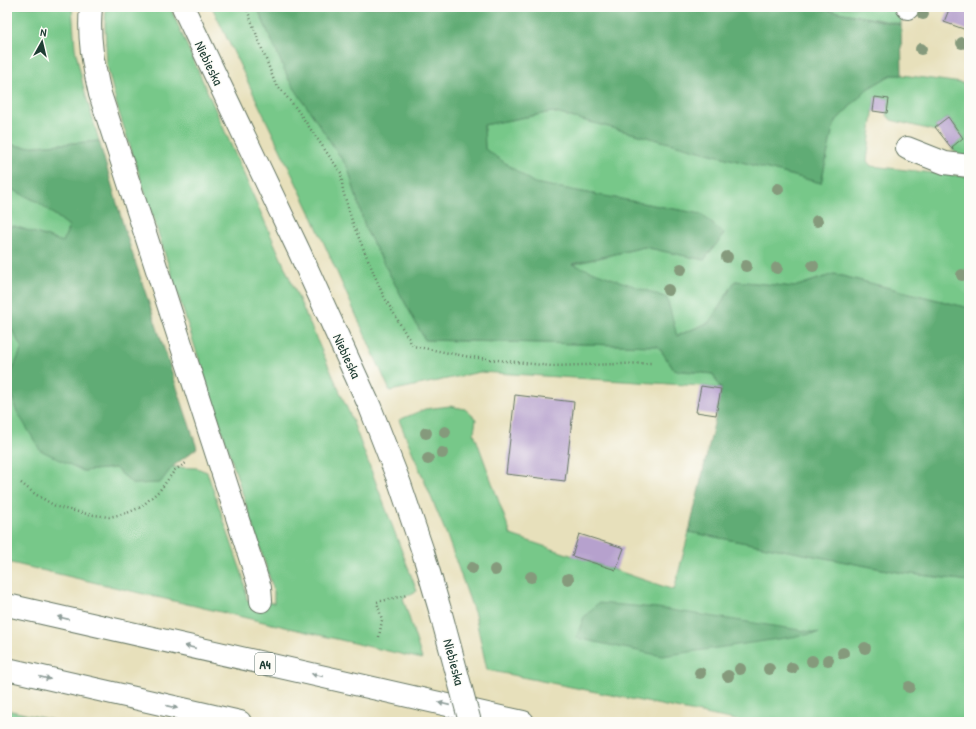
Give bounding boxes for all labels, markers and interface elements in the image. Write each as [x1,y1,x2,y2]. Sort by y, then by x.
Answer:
north arrow [22,22,62,62]
text: N [40,25,47,39]
street label: Niebieska [191,37,229,89]
street label: Niebieska [329,330,366,382]
one-way arrow [57,615,69,621]
street label: Niebieska [439,637,470,688]
one-way arrow [184,643,196,649]
road number: A4 [255,653,275,675]
one-way arrow [311,672,323,678]
one-way arrow [39,675,51,681]
one-way arrow [437,701,450,707]
one-way arrow [166,704,178,710]

